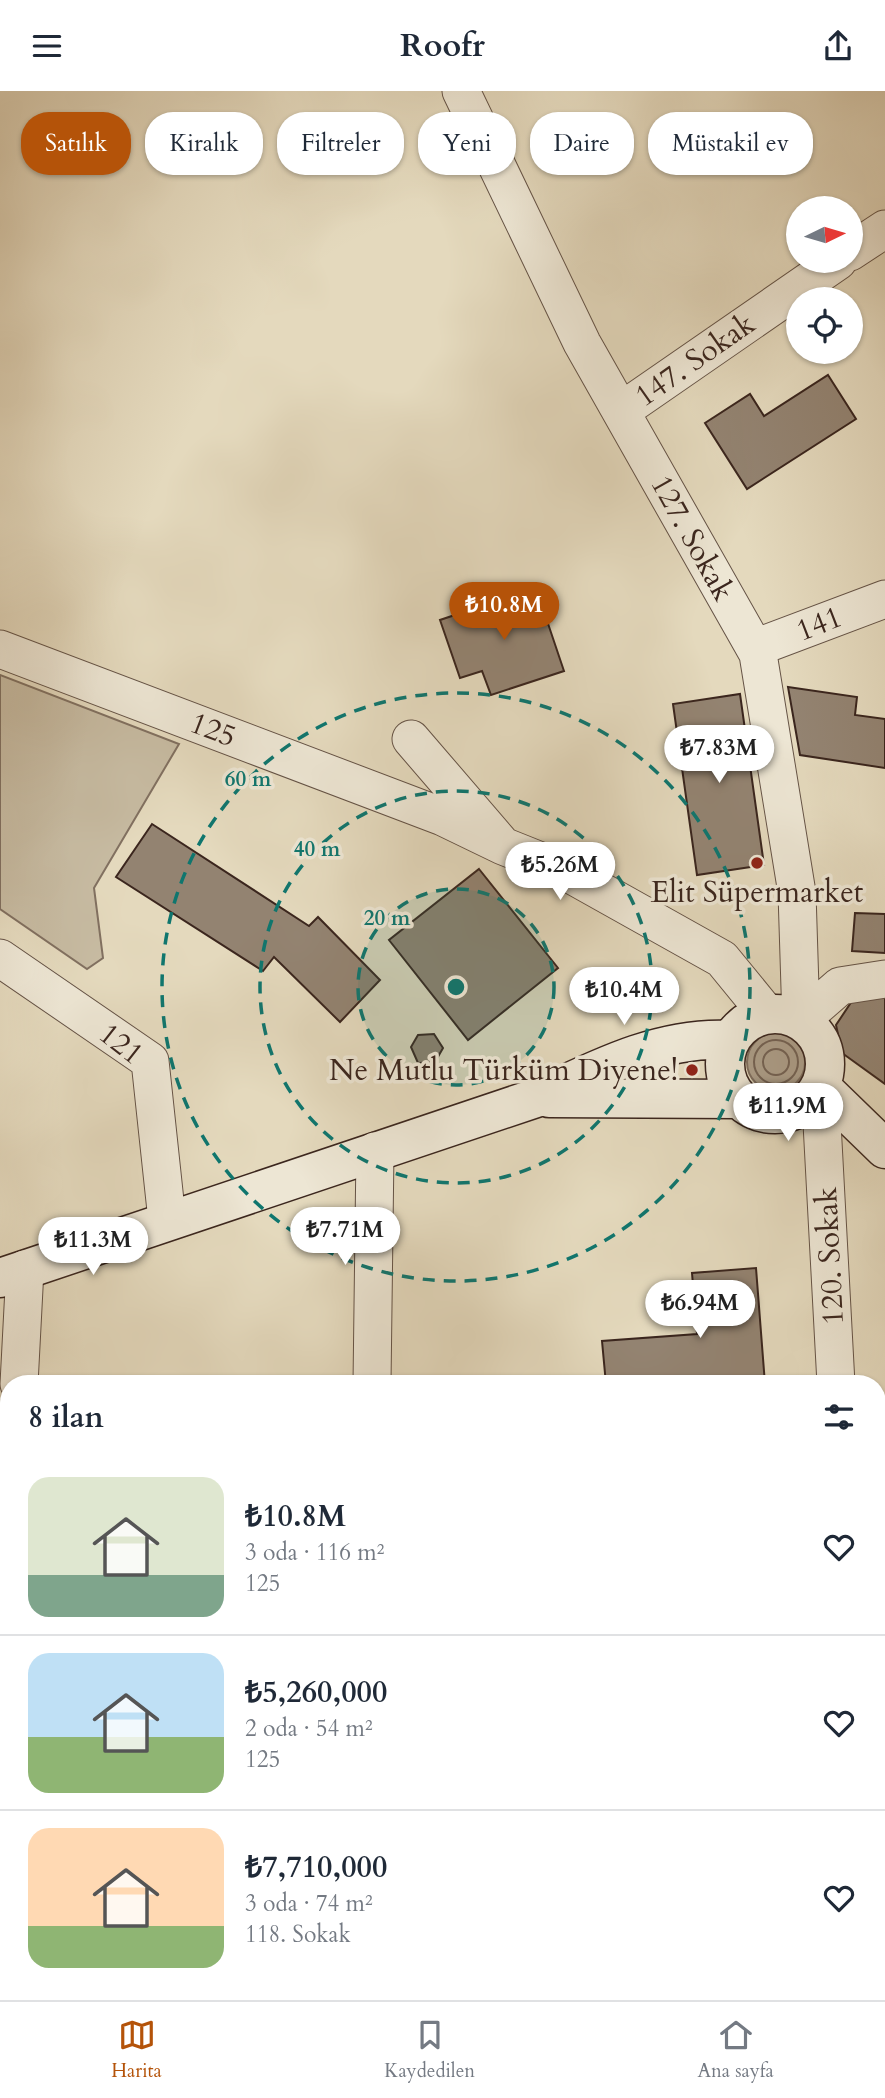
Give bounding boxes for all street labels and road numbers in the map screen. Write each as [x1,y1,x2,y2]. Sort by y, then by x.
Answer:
street label: 147. Sokak [627,304,763,416]
street label: 127. Sokak [641,468,743,608]
street label: 141 [790,597,848,651]
street label: 125 [184,703,242,757]
street label: 121 [90,1014,152,1074]
street label: 120. Sokak [806,1186,854,1326]

